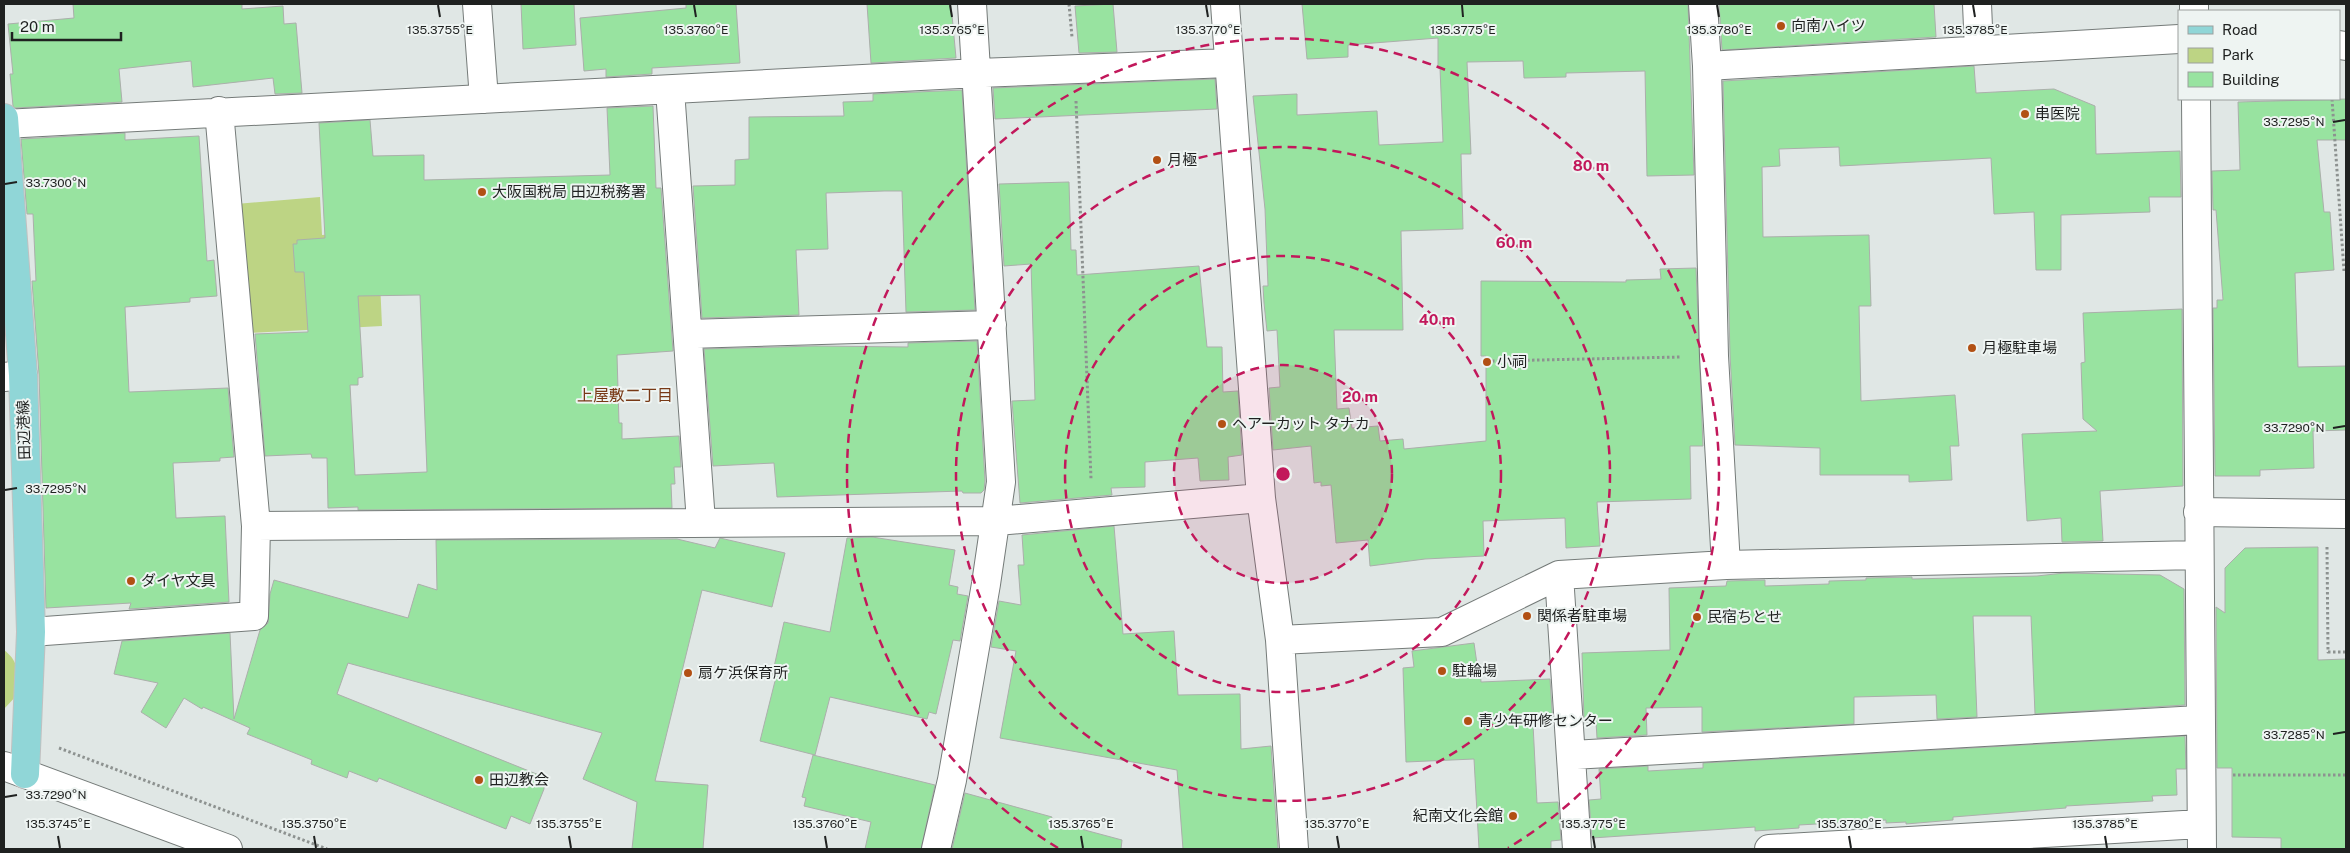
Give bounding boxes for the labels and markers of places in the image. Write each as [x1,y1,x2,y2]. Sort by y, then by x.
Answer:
place label: 向南ハイツ [1791,17,1866,34]
marker: 向南ハイツ [1775,20,1787,32]
place label: 串医院 [2035,105,2080,122]
marker: 串医院 [2019,108,2031,120]
place label: 月極 [1167,151,1197,168]
marker: 月極 [1151,154,1163,166]
place label: 大阪国税局 田辺税務署 [492,183,646,200]
marker: 大阪国税局 田辺税務署 [476,186,488,198]
place label: 月極駐車場 [1982,339,2057,356]
marker: 月極駐車場 [1966,342,1978,354]
place label: 小祠 [1497,353,1527,370]
marker: 小祠 [1481,356,1493,368]
place label: ヘアーカット タナカ [1232,415,1370,432]
marker: ヘアーカット タナカ [1216,418,1228,430]
centre of rings [1274,465,1292,483]
place label: ダイヤ文具 [141,572,216,589]
marker: ダイヤ文具 [125,575,137,587]
place label: 関係者駐車場 [1537,607,1627,624]
place label: 民宿ちとせ [1707,608,1782,625]
marker: 関係者駐車場 [1521,610,1533,622]
marker: 民宿ちとせ [1691,611,1703,623]
place label: 駐輪場 [1452,662,1497,679]
place label: 扇ケ浜保育所 [698,664,788,681]
marker: 駐輪場 [1436,665,1448,677]
marker: 扇ケ浜保育所 [682,667,694,679]
place label: 青少年研修センター [1478,712,1613,729]
marker: 青少年研修センター [1462,715,1474,727]
place label: 田辺教会 [489,771,549,788]
marker: 田辺教会 [473,774,485,786]
place label: 紀南文化会館 [1413,807,1503,824]
marker: 紀南文化会館 [1507,810,1519,822]

